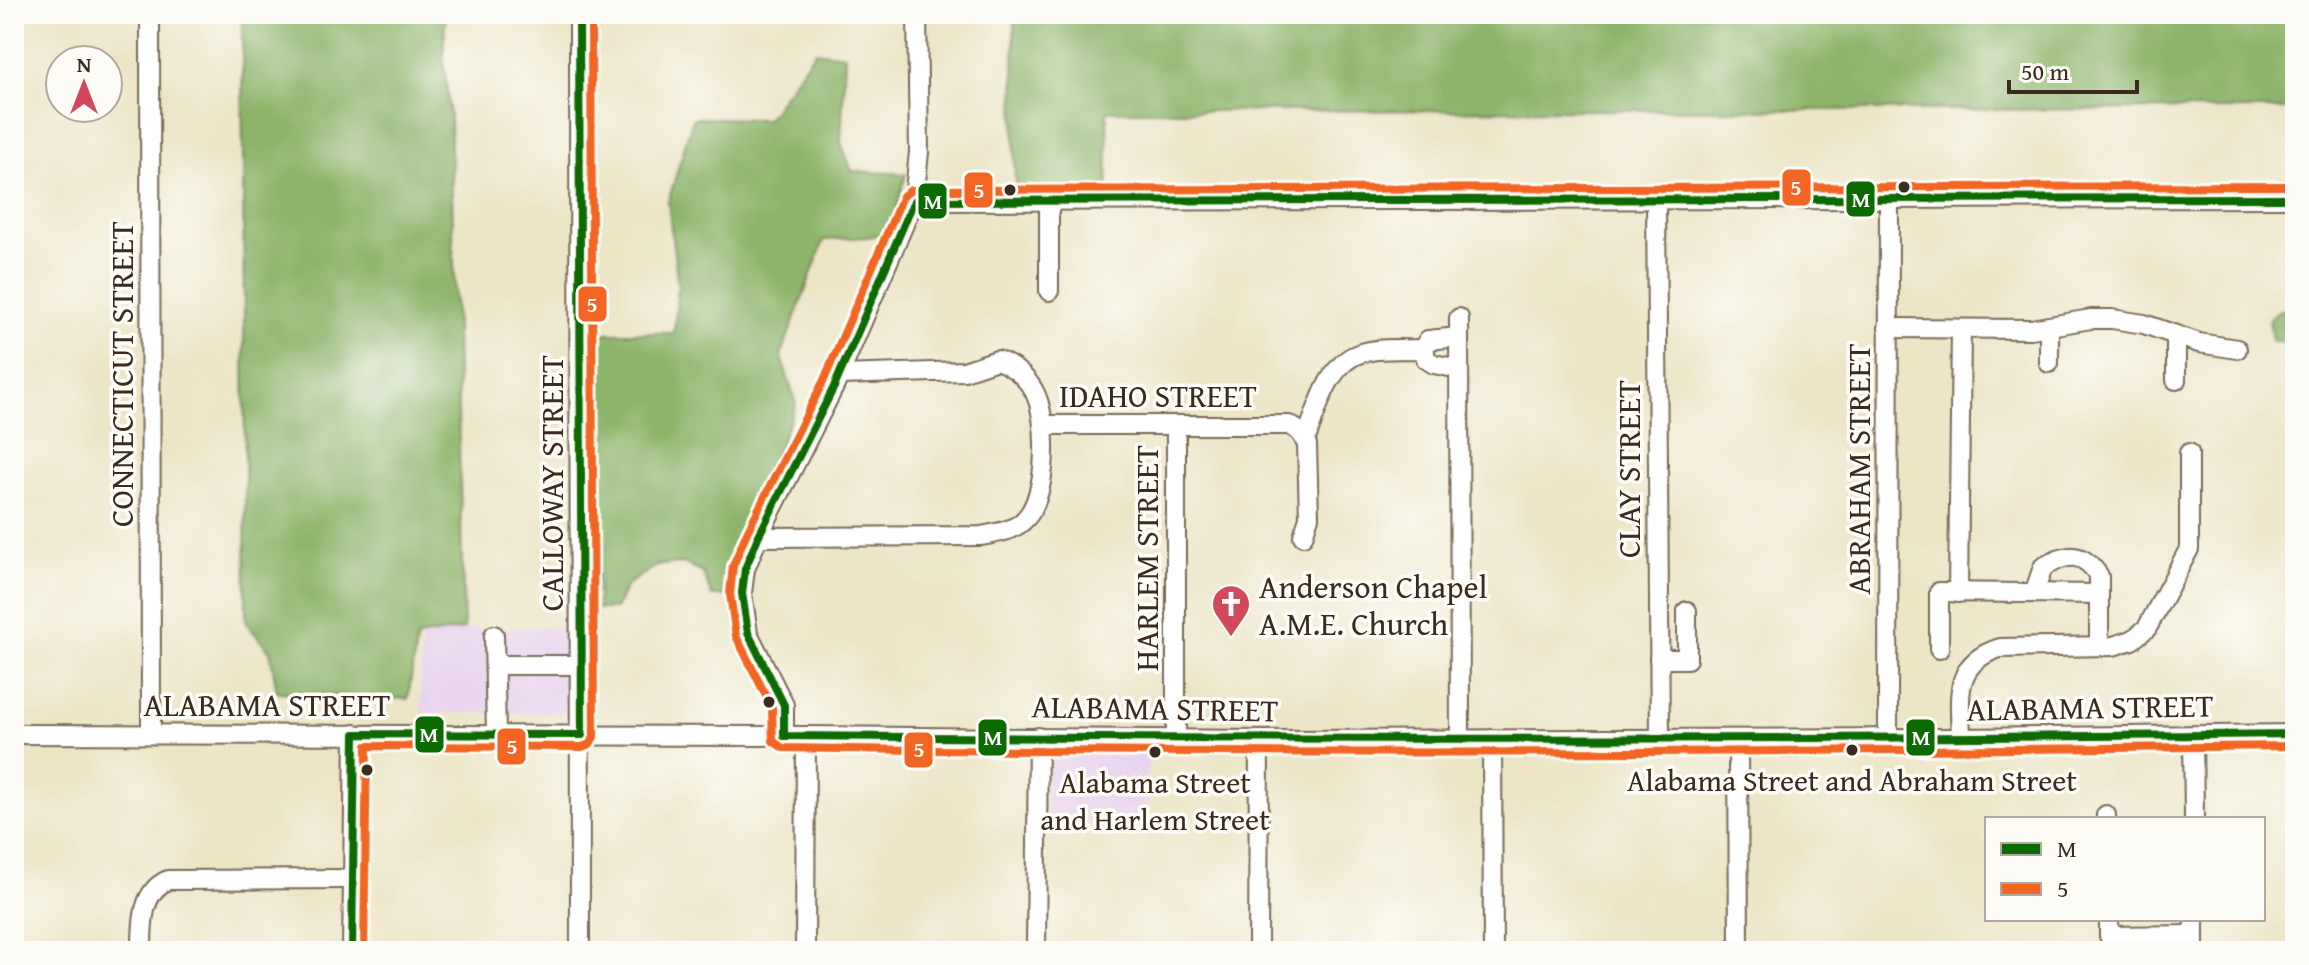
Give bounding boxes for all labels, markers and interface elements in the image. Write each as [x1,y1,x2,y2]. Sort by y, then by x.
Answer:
north arrow [44,44,124,124]
scale bar [2009,44,2137,94]
text: N [77,48,92,80]
text: 50 m [2021,54,2069,89]
line badge: 5 [1781,168,1812,207]
line badge: 5 [963,171,994,209]
text: 5 [1790,171,1802,203]
text: 5 [973,174,985,206]
unlabelled marker [1896,179,1912,195]
line badge: M [1845,180,1876,218]
line badge: M [917,182,948,220]
unlabelled marker [1002,182,1018,198]
text: M [1852,183,1871,215]
text: M [924,185,943,217]
street label: CONNECTICUT STREET [98,221,145,527]
line badge: 5 [577,285,608,323]
text: 5 [586,288,598,320]
street label: ABRAHAM STREET [1835,343,1882,595]
street label: CALLOWAY STREET [528,355,575,611]
street label: IDAHO STREET [1059,372,1257,419]
street label: CLAY STREET [1605,380,1652,558]
street label: HARLEM STREET [1123,445,1170,671]
place label: Anderson Chapel A.M.E. Church [1259,563,1487,647]
church icon: Anderson Chapel A.M.E. Church [1210,583,1252,638]
street label: ALABAMA STREET [144,681,391,728]
street label: ALABAMA STREET [1966,681,2214,733]
street label: ALABAMA STREET [1031,682,1279,734]
unlabelled marker [761,694,777,710]
line badge: M [414,715,445,754]
text: M [420,718,439,750]
line badge: M [977,718,1008,757]
line badge: M [1905,718,1936,757]
text: M [984,721,1003,753]
text: M [1912,721,1931,753]
line badge: 5 [496,727,527,766]
text: 5 [506,730,518,762]
line badge: 5 [903,731,934,769]
text: 5 [913,733,925,765]
marker: Alabama Street and Abraham Street [1844,742,1860,758]
marker: Alabama Street and Harlem Street [1147,744,1163,760]
place label: Alabama Street and Abraham Street [1627,758,2077,802]
place label: Alabama Street and Harlem Street [1040,760,1270,841]
unlabelled marker [359,762,375,778]
legend [1985,817,2265,921]
text: M [2057,831,2077,866]
text: 5 [2057,871,2069,906]

